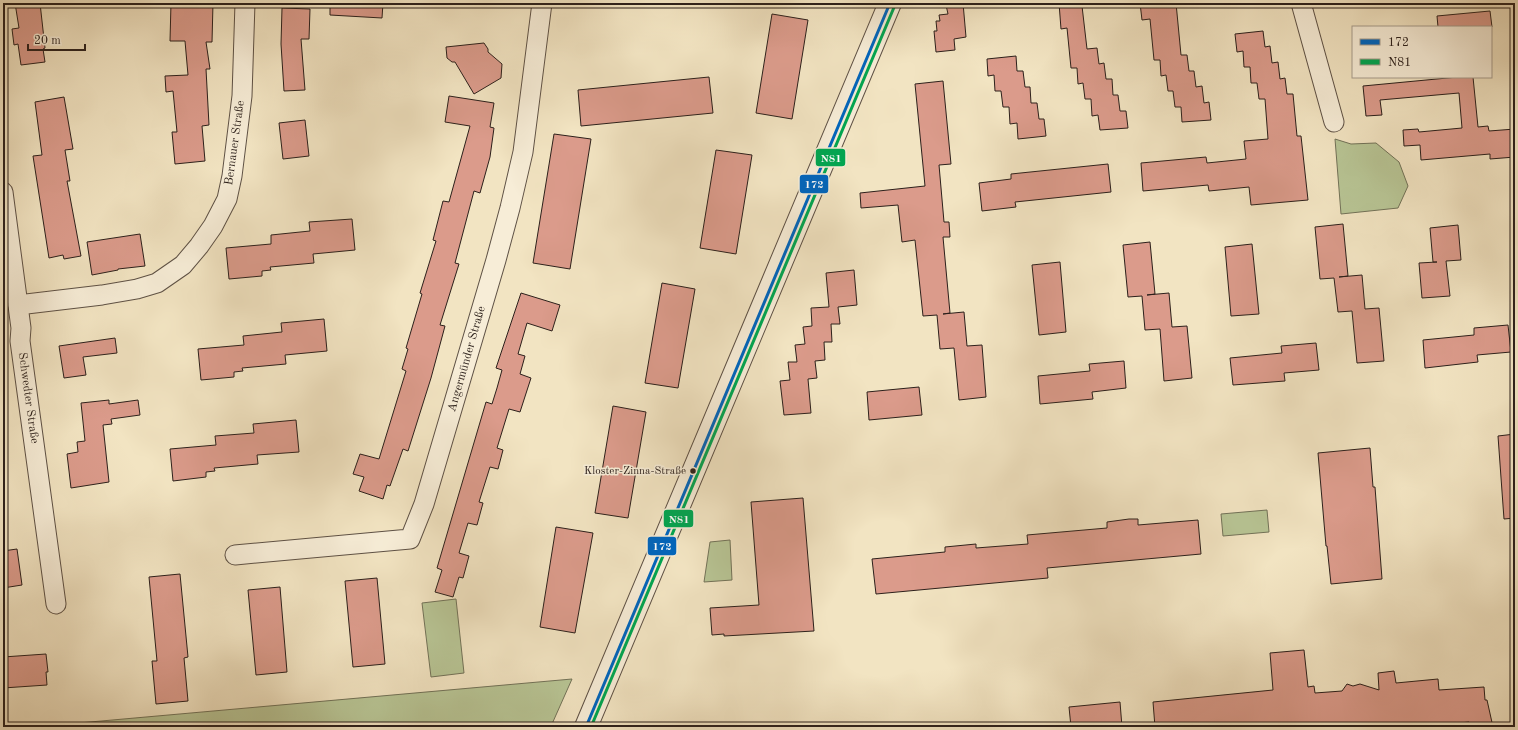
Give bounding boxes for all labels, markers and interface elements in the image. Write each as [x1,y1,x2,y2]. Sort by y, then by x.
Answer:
scale bar [28,26,85,52]
legend [1352,26,1492,78]
text: 20 m [34,35,61,47]
text: 172 [1388,37,1409,49]
text: N81 [1388,57,1411,69]
street label: Bernauer Straße [223,99,247,186]
line badge: N81 [815,148,846,167]
text: N81 [820,154,842,165]
line badge: 172 [799,174,829,194]
text: 172 [804,180,824,191]
street label: Angermünder Straße [446,304,488,413]
street label: Schwedter Straße [16,352,40,445]
place label: Kloster-Zinna-Straße [584,466,686,477]
marker: Kloster-Zinna-Straße [688,466,698,476]
line badge: N81 [663,509,694,528]
text: N81 [668,515,690,526]
line badge: 172 [647,536,677,556]
text: 172 [652,542,672,553]

